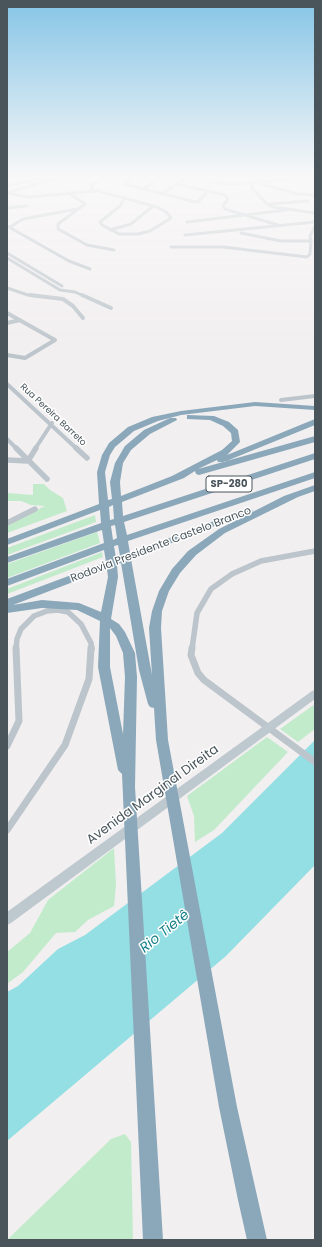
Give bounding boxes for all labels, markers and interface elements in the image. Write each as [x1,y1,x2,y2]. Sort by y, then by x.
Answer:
street label: Rua Pereira Barreto [18,382,88,448]
road number: SP-280 [206,476,252,492]
street label: Rodovia Presidente Castelo Branco [69,504,253,586]
street label: Avenida Marginal Direita [84,742,222,848]
water label: Rio Tietê [137,907,193,957]

